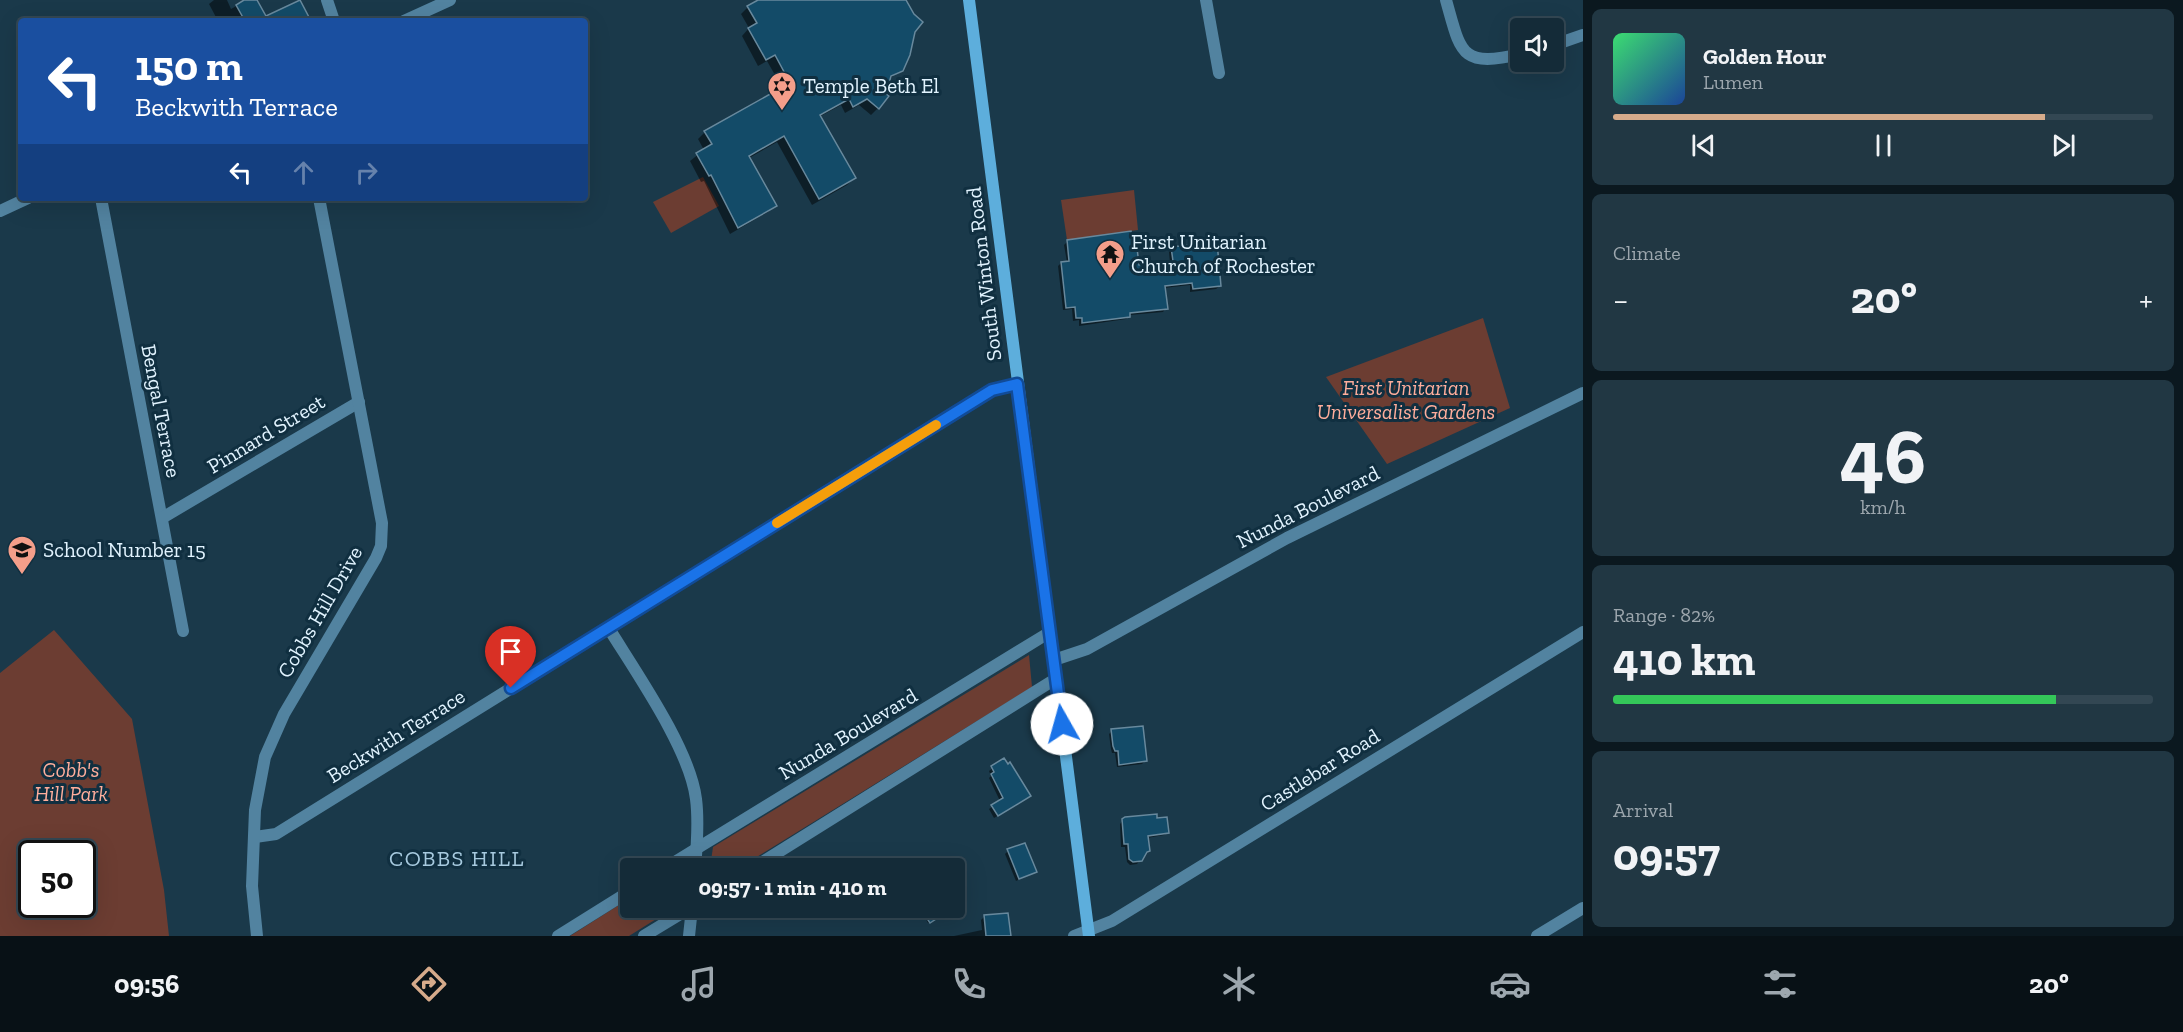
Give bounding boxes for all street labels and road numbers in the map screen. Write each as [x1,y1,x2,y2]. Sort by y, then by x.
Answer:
street label: South Winton Road [960,185,1007,362]
street label: Bengal Terrace [136,342,187,480]
street label: Pinnard Street [202,389,329,478]
street label: Nunda Boulevard [1232,460,1384,553]
street label: Cobbs Hill Drive [272,541,367,682]
street label: Nunda Boulevard [774,682,922,785]
street label: Beckwith Terrace [322,683,469,788]
street label: Castlebar Road [1255,723,1384,816]

